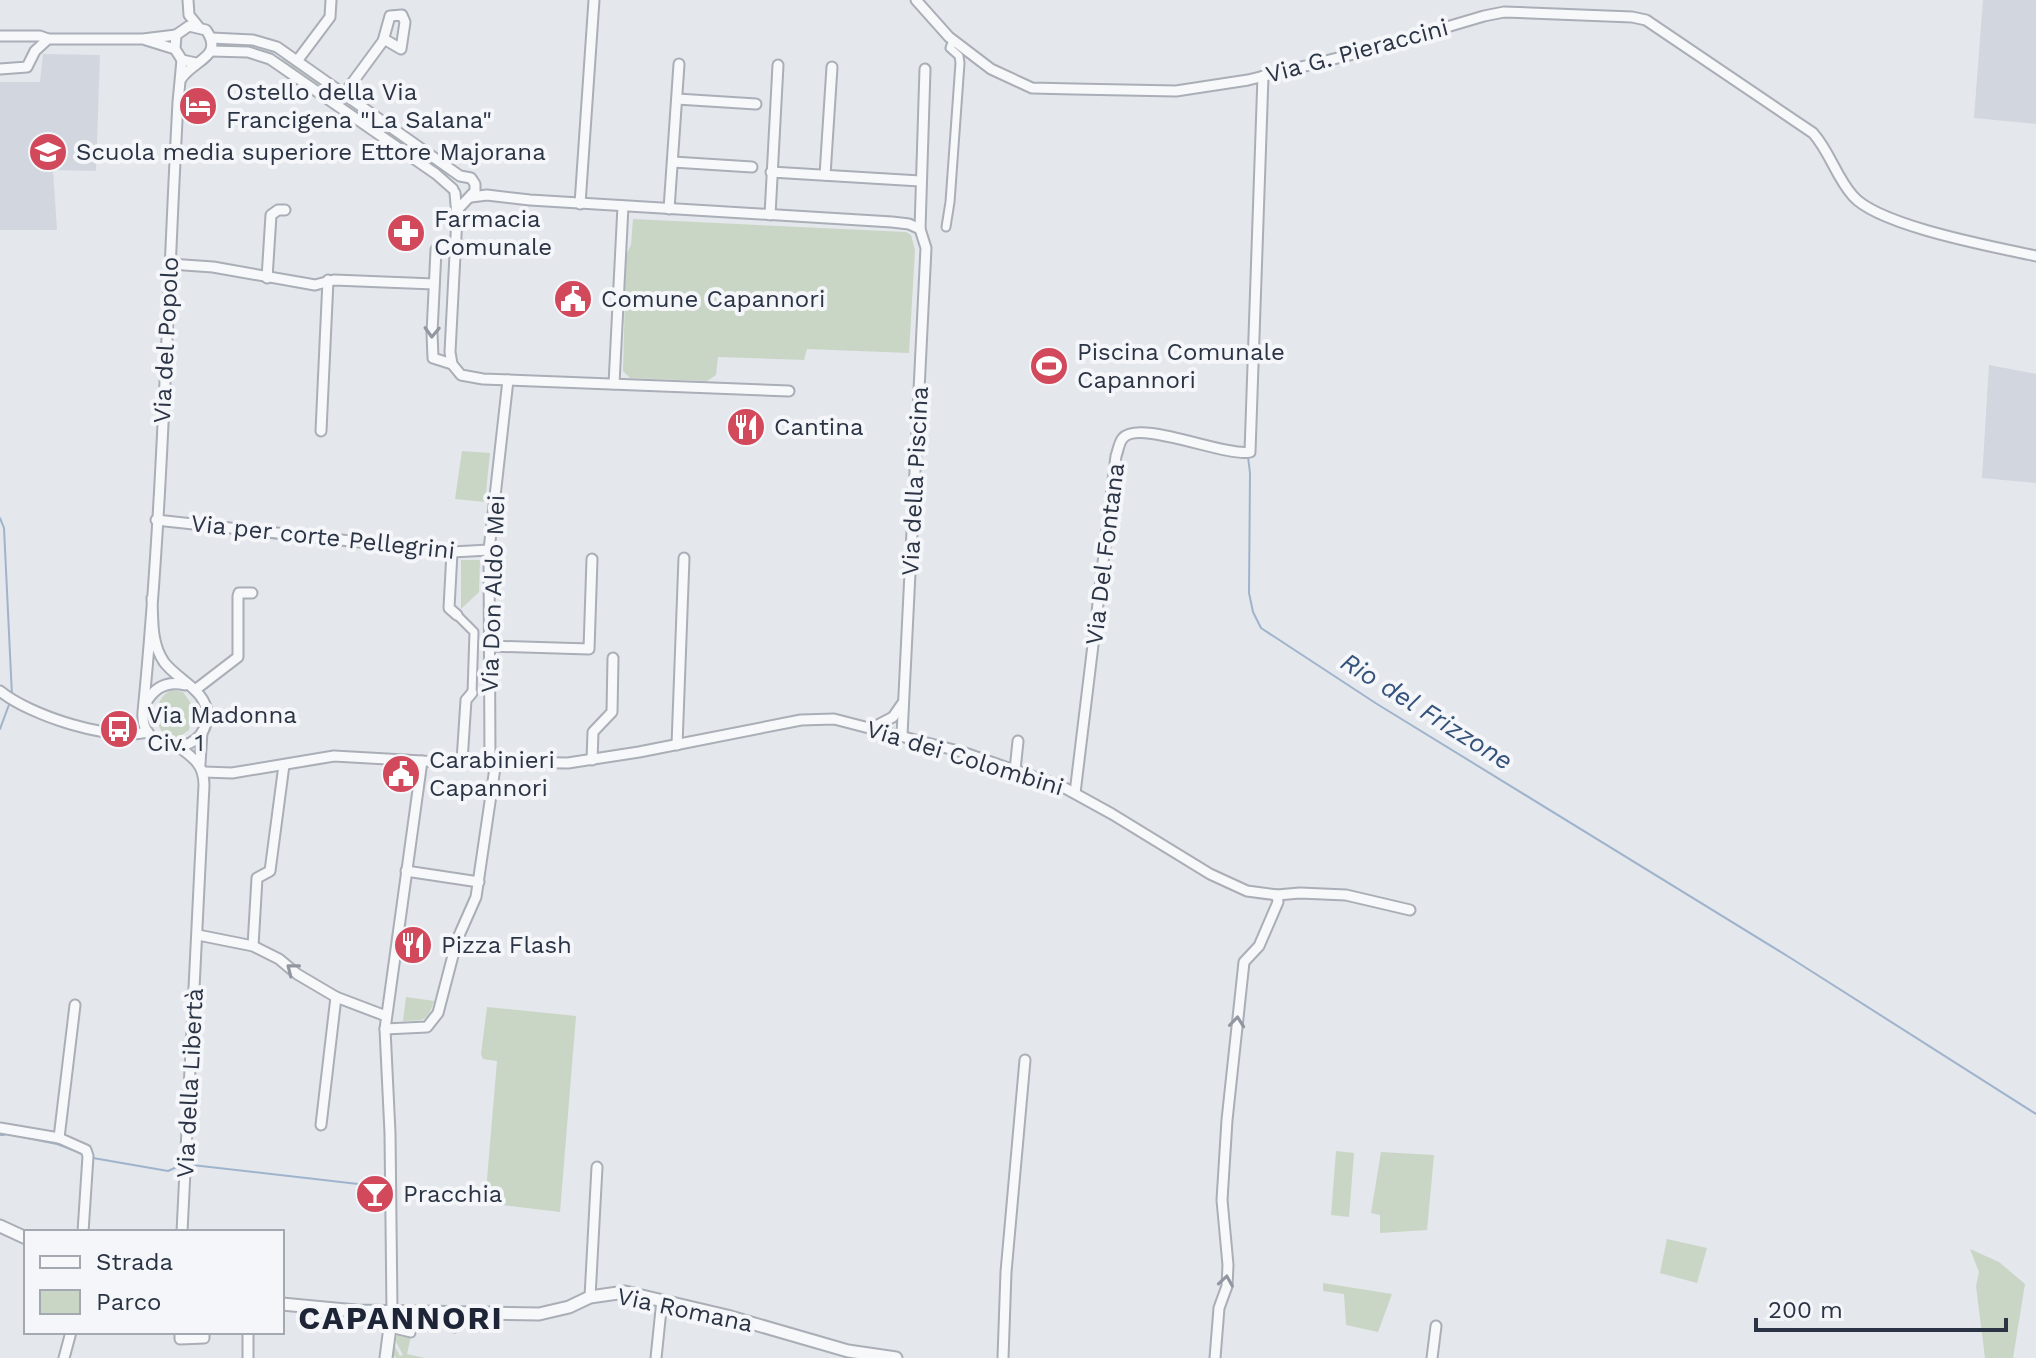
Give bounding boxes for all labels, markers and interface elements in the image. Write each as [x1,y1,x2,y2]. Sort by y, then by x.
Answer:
street label: Via G. Pieraccini [1263,13,1451,89]
place label: Ostello della Via Francigena "La Salana" [226,78,492,134]
hotel icon: Ostello della Via Francigena "La Salana" [177,85,219,127]
school or university icon: Scuola media superiore Ettore Majorana [27,131,69,173]
place label: Scuola media superiore Ettore Majorana [76,138,546,166]
place label: Farmacia Comunale [434,205,552,261]
pharmacy icon: Farmacia Comunale [385,212,427,254]
street label: Via del Popolo [148,256,184,424]
public building icon: Comune Capannori [552,278,594,320]
place label: Comune Capannori [601,285,825,313]
one-way arrow [423,326,441,339]
place label: Piscina Comunale Capannori [1077,338,1285,394]
sports icon: Piscina Comunale Capannori [1028,345,1070,387]
street label: Via della Piscina [896,385,934,577]
restaurant icon: Cantina [725,406,767,448]
place label: Cantina [774,413,864,441]
street label: Via Del Fontana [1080,461,1130,647]
street label: Via Don Aldo Mei [476,494,510,694]
street label: Via per corte Pellegrini [190,509,456,565]
water label: Rio del Frizzone [1336,646,1518,776]
place label: Via Madonna Civ. 1 [147,701,297,757]
bus stop icon: Via Madonna Civ. 1 [98,708,140,750]
street label: Via dei Colombini [863,715,1067,801]
place label: Carabinieri Capannori [429,746,555,802]
public building icon: Carabinieri Capannori [380,753,422,795]
restaurant icon: Pizza Flash [392,924,434,966]
place label: Pizza Flash [441,931,572,959]
one-way arrow [286,964,301,978]
street label: Via della Libertà [171,987,209,1179]
one-way arrow [1228,1016,1245,1029]
bar icon: Pracchia [354,1173,396,1215]
place label: Pracchia [403,1180,502,1208]
legend [24,1230,284,1334]
text: Strada [96,1248,173,1276]
one-way arrow [1217,1274,1234,1288]
street label: Via Romana [615,1282,755,1338]
scale bar [1756,1282,2006,1332]
text: Parco [96,1288,161,1316]
text: 200 m [1768,1296,1843,1324]
district label: CAPANNORI [298,1299,504,1337]

